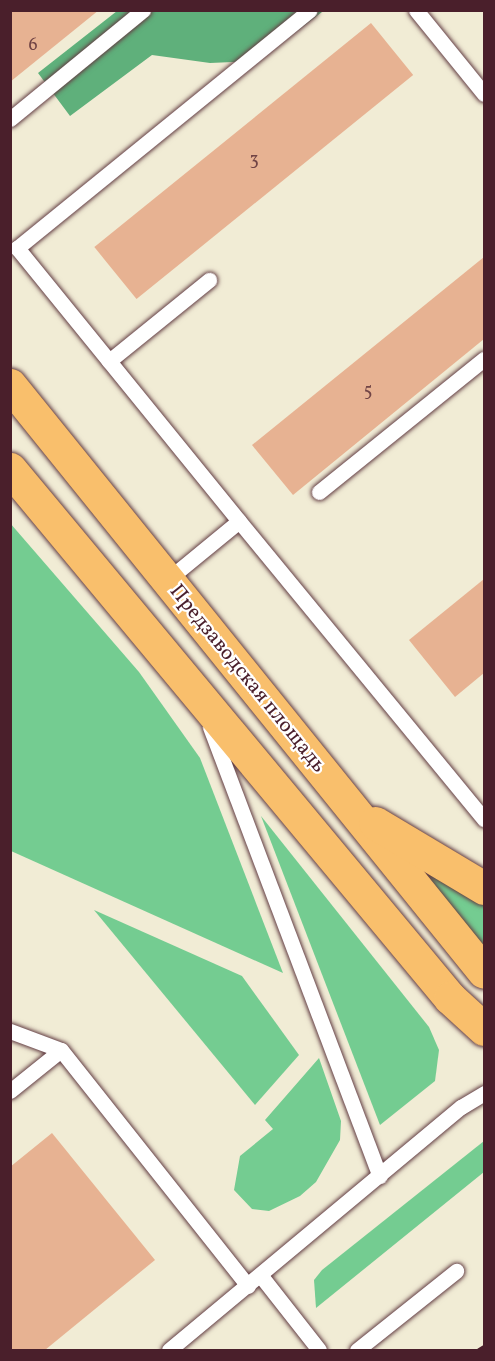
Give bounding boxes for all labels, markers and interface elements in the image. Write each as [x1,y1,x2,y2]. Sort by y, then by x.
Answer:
house number: 6 [28,35,38,57]
house number: 3 [249,150,259,172]
house number: 5 [364,381,372,403]
street label: Предзаводская площадь [163,580,331,778]

